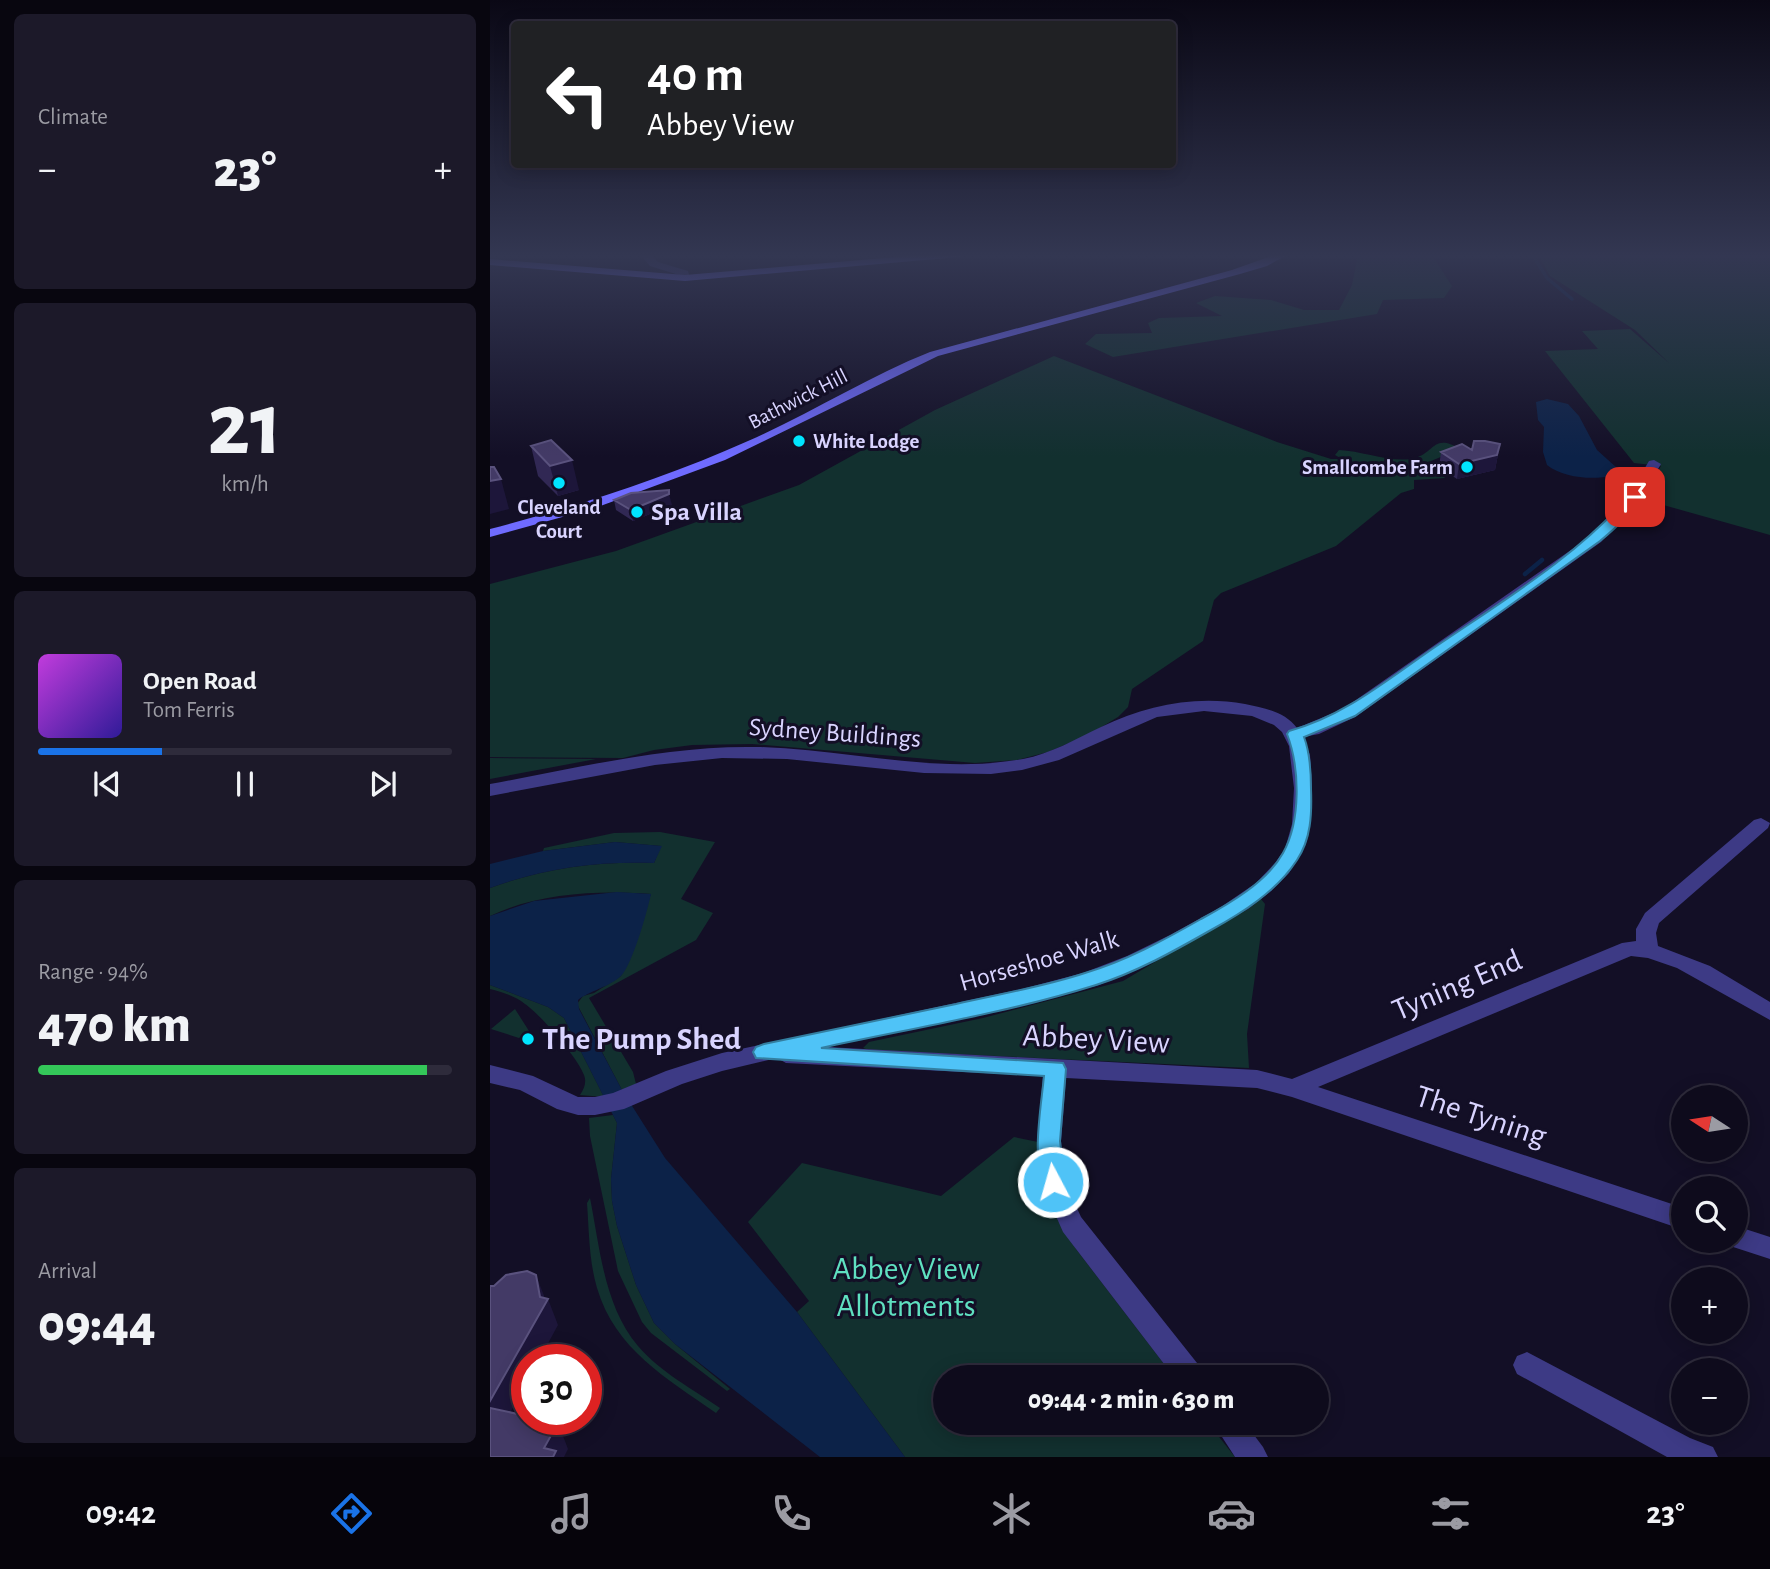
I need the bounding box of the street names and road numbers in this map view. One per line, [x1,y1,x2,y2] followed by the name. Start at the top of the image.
[745,365,851,433] street label: Bathwick Hill
[748,714,922,752] street label: Sydney Buildings
[957,926,1122,996] street label: Horseshoe Walk
[1388,943,1526,1027] street label: Tyning End
[1022,1019,1171,1059] street label: Abbey View
[1412,1080,1551,1152] street label: The Tyning

